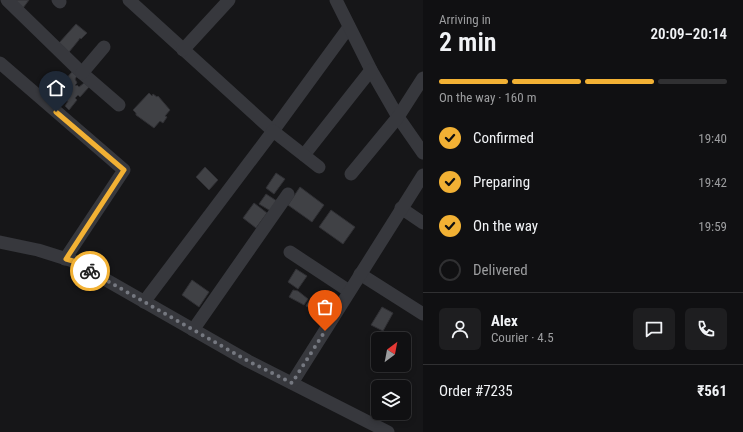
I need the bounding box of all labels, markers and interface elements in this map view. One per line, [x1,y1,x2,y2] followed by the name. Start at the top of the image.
[439,12,491,27] text: Arriving in
[650,25,727,43] text: 20:09–20:14
[439,27,497,57] text: 2 min
[39,71,73,112] pin
[45,77,67,99] icon: home
[439,90,536,105] text: On the way · 160 m
[439,127,461,149] icon: check
[473,129,534,147] text: Confirmed
[698,131,727,146] text: 19:40
[439,171,461,193] icon: check
[473,173,530,191] text: Preparing
[698,175,727,190] text: 19:42
[439,215,461,237] icon: check
[473,217,538,235] text: On the way
[698,219,727,234] text: 19:59
[70,251,110,291] courier
[79,260,101,282] icon: bike
[473,261,528,279] text: Delivered
[308,290,342,331] pin
[314,296,336,318] icon: bag
[439,308,481,350] button: person
[633,308,675,350] button: chat
[685,308,727,350] button: phone
[491,312,518,330] text: Alex
[491,330,554,345] text: Courier · 4.5
[371,332,411,372] north arrow
[371,332,411,420] map controls
[371,380,411,420] button: layers
[439,382,513,400] text: Order #7235
[697,382,727,400] text: ₹561

